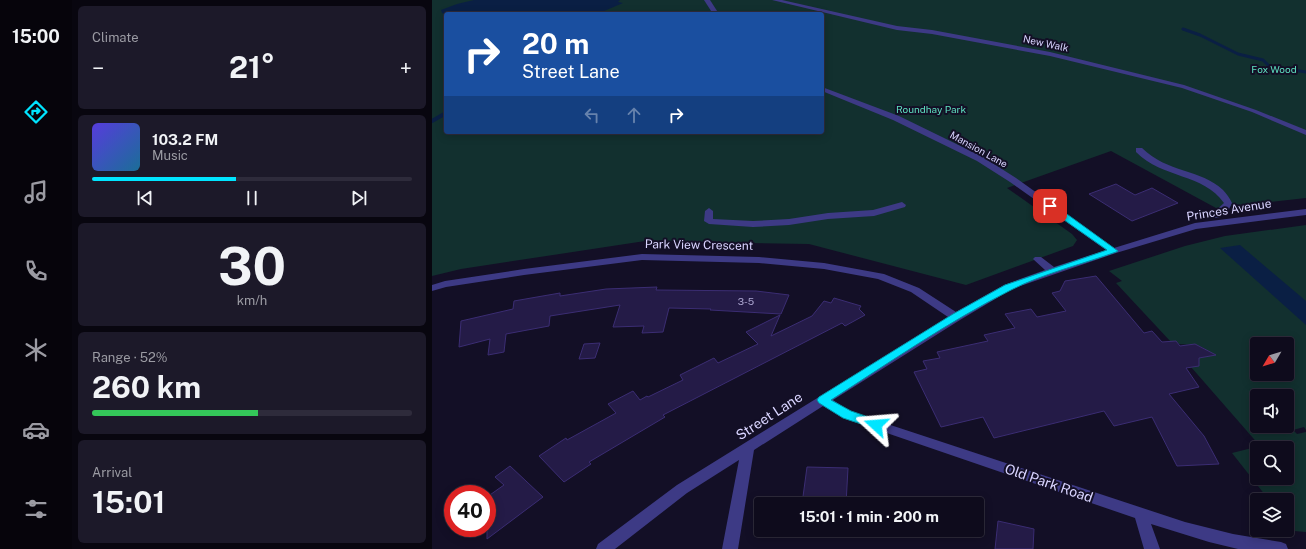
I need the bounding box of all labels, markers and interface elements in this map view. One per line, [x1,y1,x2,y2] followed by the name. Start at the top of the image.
[12,26,60,47] text: 15:00
[522,27,589,60] text: 20 m
[456,28,508,80] icon: right
[92,30,139,45] text: Climate
[1022,32,1070,54] street label: New Walk
[229,49,275,85] text: 21°
[92,55,104,81] text: −
[400,55,412,81] text: +
[522,61,620,82] text: Street Lane
[1251,63,1297,75] park label: Fox Wood
[22,98,50,126] icon: directions
[896,103,966,115] park label: Roundhay Park
[581,104,603,126] icon: left
[623,104,645,126] icon: ahead
[665,104,687,126] icon: right
[948,128,1010,170] street label: Mansion Lane
[152,131,218,148] text: 103.2 FM
[152,148,188,163] text: Music
[22,178,50,206] icon: music
[134,187,156,209] icon: previous
[241,187,263,209] icon: pause
[348,187,370,209] icon: next
[1033,189,1067,223] pin
[1039,195,1061,217] icon: arrive
[1186,196,1273,224] street label: Princes Avenue
[218,236,286,297] text: 30
[645,237,754,253] street label: Park View Crescent
[22,257,50,285] icon: phone
[237,293,267,308] text: km/h
[738,295,754,307] house number: 3-5
[22,336,50,364] icon: climate
[1250,337,1294,381] north arrow
[1250,337,1294,537] map controls
[92,350,168,365] text: Range · 52%
[92,369,201,405] text: 260 km
[733,389,805,443] street label: Street Lane
[1250,389,1294,433] button: sound
[855,404,897,446] position arrow
[22,416,50,444] icon: car
[1250,441,1294,485] button: search
[1003,460,1095,506] street label: Old Park Road
[92,465,132,480] text: Arrival
[92,484,165,520] text: 15:01
[444,485,496,537] speed limit sign: 40
[1250,493,1294,537] button: layers
[22,495,50,523] icon: filters
[799,508,939,525] text: 15:01 · 1 min · 200 m

